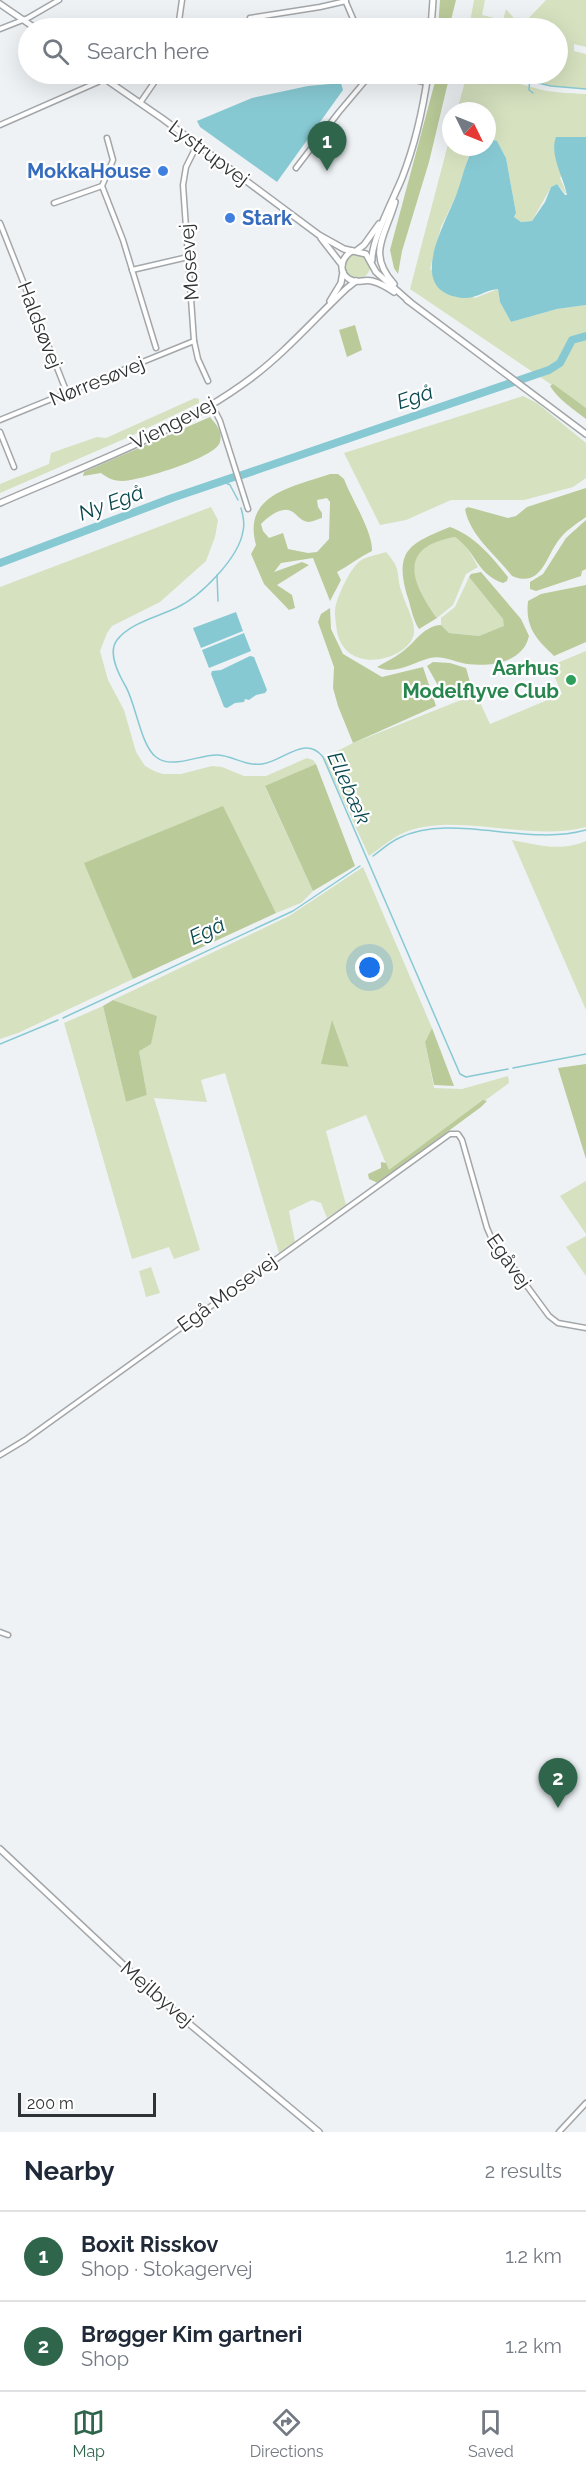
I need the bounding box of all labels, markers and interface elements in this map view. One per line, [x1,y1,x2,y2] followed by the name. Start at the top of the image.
[18,18,568,84] search box
[39,35,72,68] icon: search
[87,38,209,64] text: Search here
[442,102,496,156] north arrow
[164,115,254,191] street label: Lystrupvej
[308,122,346,171] pin: 1
[27,159,151,183] place label: MokkaHouse
[156,164,170,178] marker: MokkaHouse
[242,206,293,230] place label: Stark
[223,211,237,225] marker: Stark
[174,223,204,301] street label: Mosevej
[12,278,68,372] street label: Haldsøvej
[46,351,148,411] street label: Nørresøvej
[393,379,436,414] water label: Egå
[127,391,219,455] street label: Viengevej
[75,479,147,526] water label: Ny Egå
[402,656,559,703] place label: Aarhus Modelflyve Club
[564,673,578,687] marker: Aarhus Modelflyve Club
[322,748,376,828] water label: Ellebæk
[185,911,229,950] water label: Egå
[355,953,384,982] your location
[482,1229,536,1293] street label: Egåvej
[173,1249,281,1337] street label: Egå Mosevej
[538,1758,578,1808] pin: 2
[116,1956,198,2032] street label: Mejlbyvej
[18,2090,156,2118] scale bar
[27,2094,74,2113] text: 200 m
[24,2156,114,2186] text: Nearby
[485,2159,562,2183] text: 2 results
[81,2231,218,2257] text: Boxit Risskov
[39,2244,48,2268] text: 1
[505,2244,562,2268] text: 1.2 km
[81,2257,253,2281] text: Shop · Stokagervej
[81,2321,302,2347] text: Brøgger Kim gartneri
[38,2334,49,2358] text: 2
[505,2334,562,2358] text: 1.2 km
[81,2347,129,2371] text: Shop
[72,2406,105,2461] tab: Map
[250,2406,324,2461] tab: Directions
[468,2406,514,2461] tab: Saved

